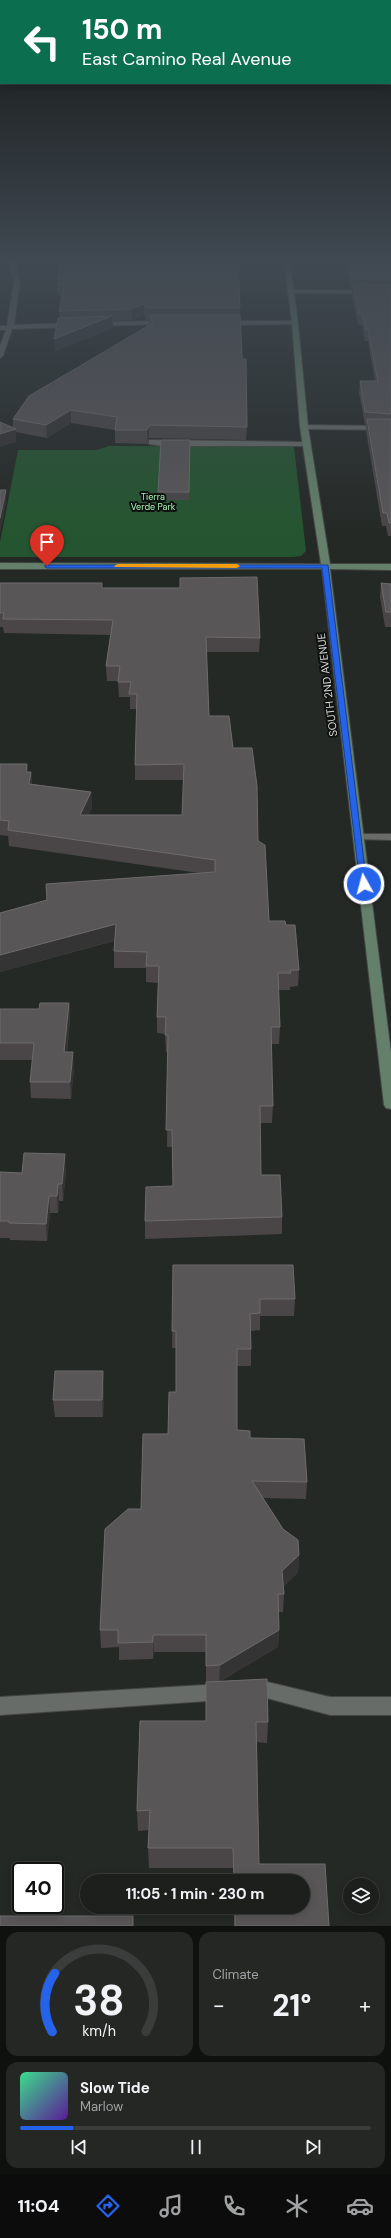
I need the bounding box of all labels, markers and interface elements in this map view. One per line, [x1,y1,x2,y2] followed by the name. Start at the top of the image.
[82,11,162,48] text: 150 m
[16,16,68,68] icon: left
[82,47,291,71] text: East Camino Real Avenue
[131,491,176,513] park label: Tierra Verde Park
[30,525,64,566] pin
[36,531,58,553] icon: arrive
[314,633,340,737] street label: SOUTH 2ND AVENUE
[343,863,385,905] position arrow
[12,1862,64,1914] speed limit sign: 40
[343,1878,379,1914] map controls
[343,1878,379,1914] button: layers
[126,1884,264,1904] text: 11:05 · 1 min · 230 m
[213,1966,259,1983] text: Climate
[74,1974,125,2028] text: 38
[272,1986,311,2025] text: 21°
[213,1991,225,2020] text: −
[359,1991,371,2020] text: +
[82,2022,116,2040] text: km/h
[80,2078,150,2098] text: Slow Tide
[80,2098,123,2115] text: Marlow
[68,2136,90,2158] icon: previous
[185,2136,207,2158] icon: pause
[302,2136,324,2158] icon: next
[94,2192,122,2220] icon: directions
[157,2192,185,2220] icon: music
[220,2192,248,2220] icon: phone
[283,2192,311,2220] icon: climate
[346,2192,374,2220] icon: car
[17,2194,59,2218] text: 11:04

